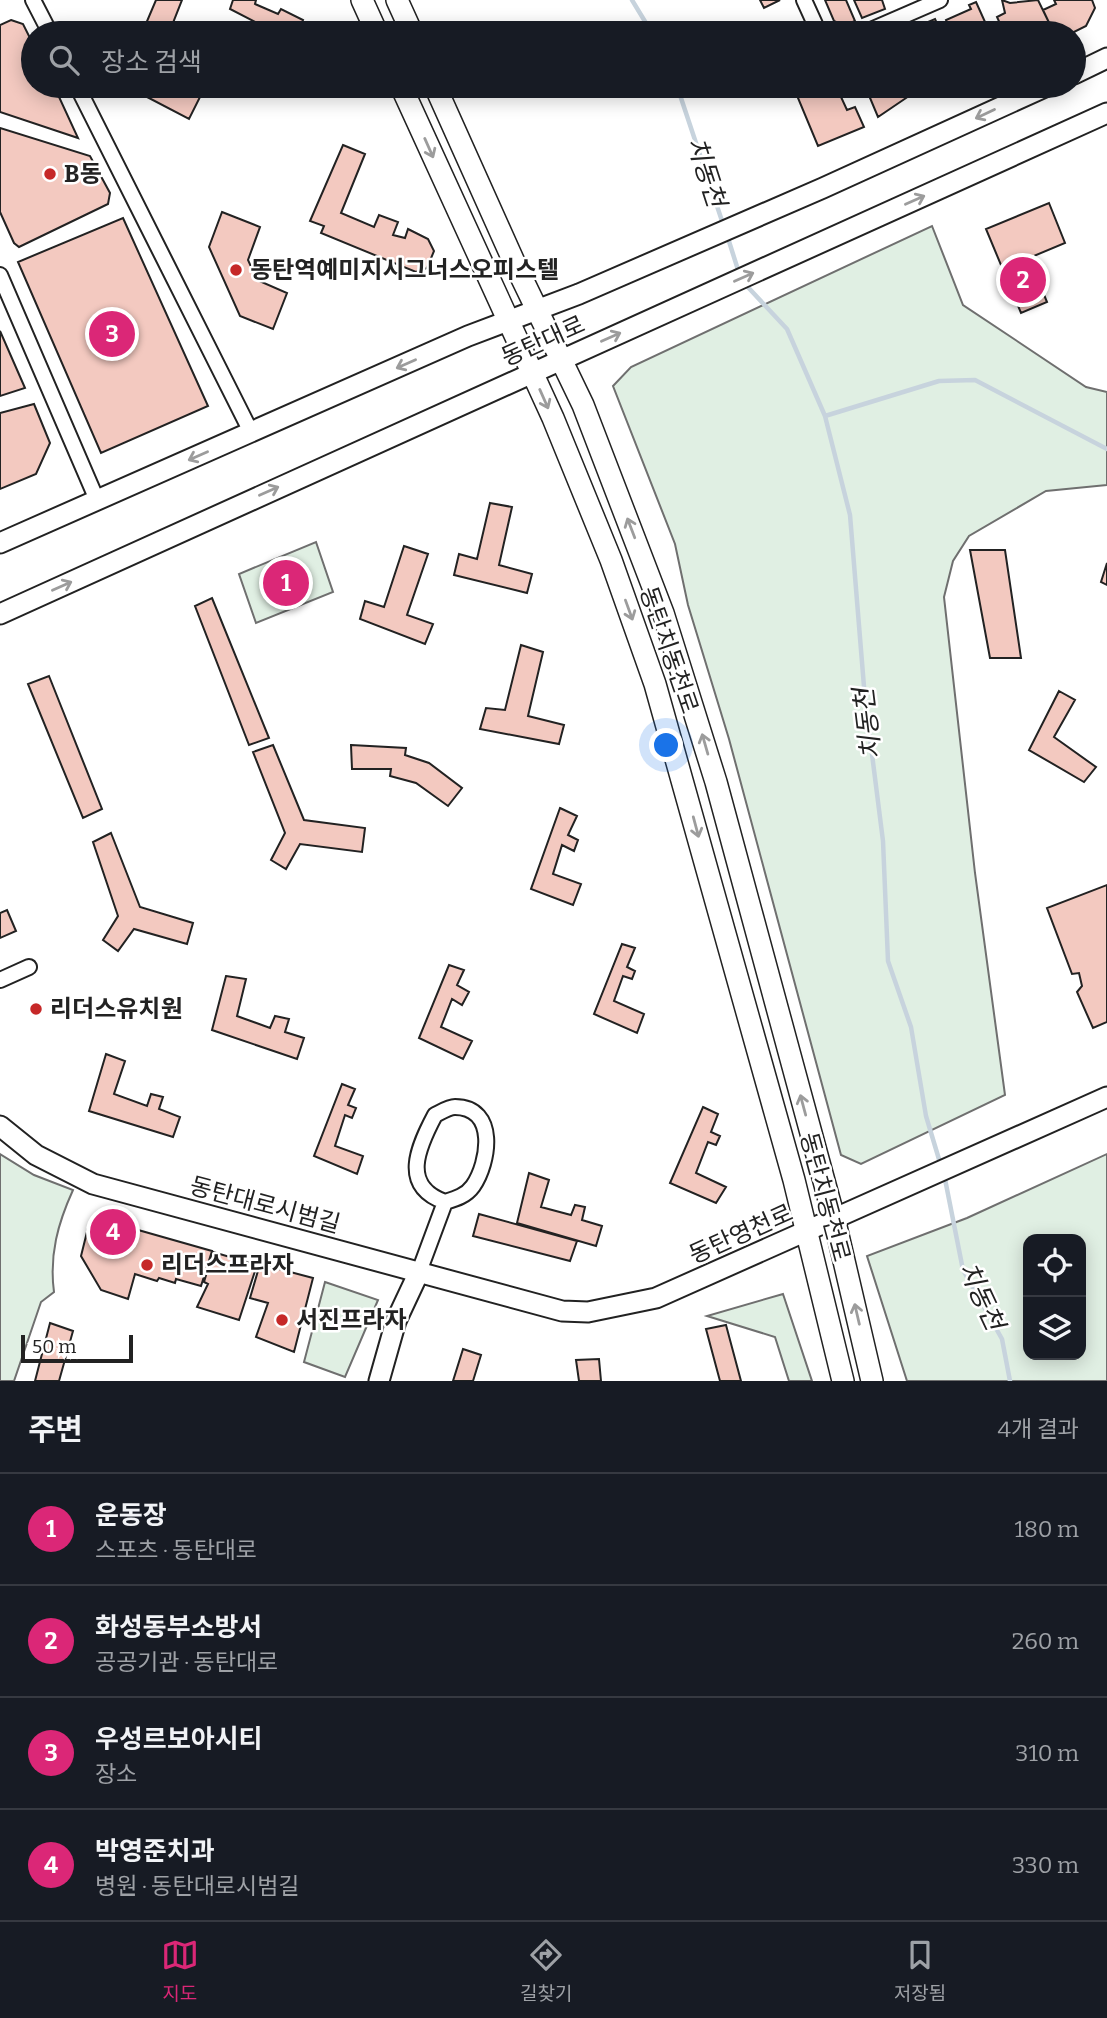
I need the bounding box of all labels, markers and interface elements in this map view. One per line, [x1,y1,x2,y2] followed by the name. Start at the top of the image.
[21,21,1086,98] search box
[45,41,83,79] icon: search
[101,47,202,78] text: 장소 검색
[975,108,996,121] one-way arrow
[680,133,733,214] water label: 치동천
[423,137,436,158] one-way arrow
[64,160,102,188] place label: B동
[42,166,58,182] marker: B동
[903,193,925,206] one-way arrow
[1000,254,1046,306] pin: 2
[250,256,559,284] place label: 동탄역예미지시그너스오피스텔
[228,262,244,278] marker: 동탄역예미지시그너스오피스텔
[733,270,755,283] one-way arrow
[89,308,135,360] pin: 3
[497,310,589,372] street label: 동탄대로
[599,330,621,343] one-way arrow
[396,358,417,371] one-way arrow
[538,388,551,409] one-way arrow
[188,450,209,463] one-way arrow
[258,484,279,497] one-way arrow
[624,518,637,540] one-way arrow
[263,557,309,609] pin: 1
[51,578,72,592] one-way arrow
[634,583,704,717] street label: 동탄치동천로
[623,599,636,621] one-way arrow
[848,683,888,762] water label: 치동천
[649,728,683,762] your location
[697,733,710,755] one-way arrow
[691,816,704,838] one-way arrow
[50,995,182,1023] place label: 리더스유치원
[28,1001,44,1017] marker: 리더스유치원
[796,1094,809,1117] one-way arrow
[794,1129,856,1265] street label: 동탄치동천로
[187,1171,343,1239] street label: 동탄대로시범길
[685,1199,797,1269] street label: 동탄영천로
[90,1206,136,1258] pin: 4
[1023,1234,1086,1360] map controls
[1023,1234,1086,1297] button: locate
[161,1251,293,1279] place label: 리더스프라자
[139,1257,155,1273] marker: 리더스프라자
[952,1257,1012,1338] water label: 치동천
[1023,1297,1086,1360] button: layers
[849,1304,862,1326] one-way arrow
[296,1306,406,1334] place label: 서진프라자
[274,1312,290,1328] marker: 서진프라자
[21,1332,133,1364] scale bar
[32,1335,76,1358] text: 50 m
[28,1412,83,1448] text: 주변
[997,1415,1079,1443] text: 4개 결과
[95,1500,167,1531] text: 운동장
[46,1515,56,1543] text: 1
[1015,1515,1079,1543] text: 180 m
[95,1536,257,1564] text: 스포츠 · 동탄대로
[95,1612,262,1643] text: 화성동부소방서
[45,1627,57,1655] text: 2
[1012,1627,1079,1655] text: 260 m
[95,1648,278,1676] text: 공공기관 · 동탄대로
[95,1724,262,1755] text: 우성르보아시티
[44,1739,58,1767] text: 3
[1015,1739,1079,1767] text: 310 m
[95,1760,137,1788] text: 장소
[95,1836,215,1867] text: 박영준치과
[44,1851,58,1879] text: 4
[1012,1851,1079,1879] text: 330 m
[95,1872,300,1900] text: 병원 · 동탄대로시범길
[161,1936,199,2005] tab: 지도
[520,1936,572,2005] tab: 길찾기
[894,1936,946,2005] tab: 저장됨

